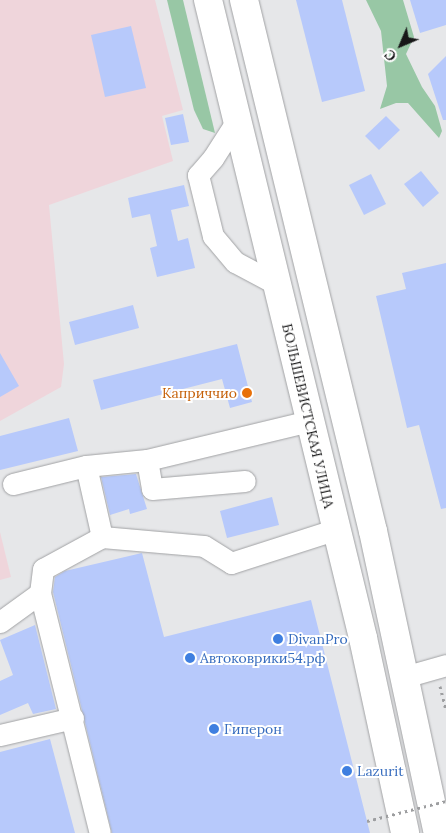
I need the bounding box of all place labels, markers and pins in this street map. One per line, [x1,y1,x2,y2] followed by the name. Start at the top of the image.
[162,385,237,401] place label: Каприччио
[241,387,253,399] marker: Каприччио
[288,631,348,647] place label: DivanPro
[272,633,284,645] marker: DivanPro
[200,650,325,666] place label: Автоковрики54.рф
[184,652,196,664] marker: Автоковрики54.рф
[224,721,282,737] place label: Гиперон
[208,723,220,735] marker: Гиперон
[357,763,404,779] place label: Lazurit
[341,765,353,777] marker: Lazurit

